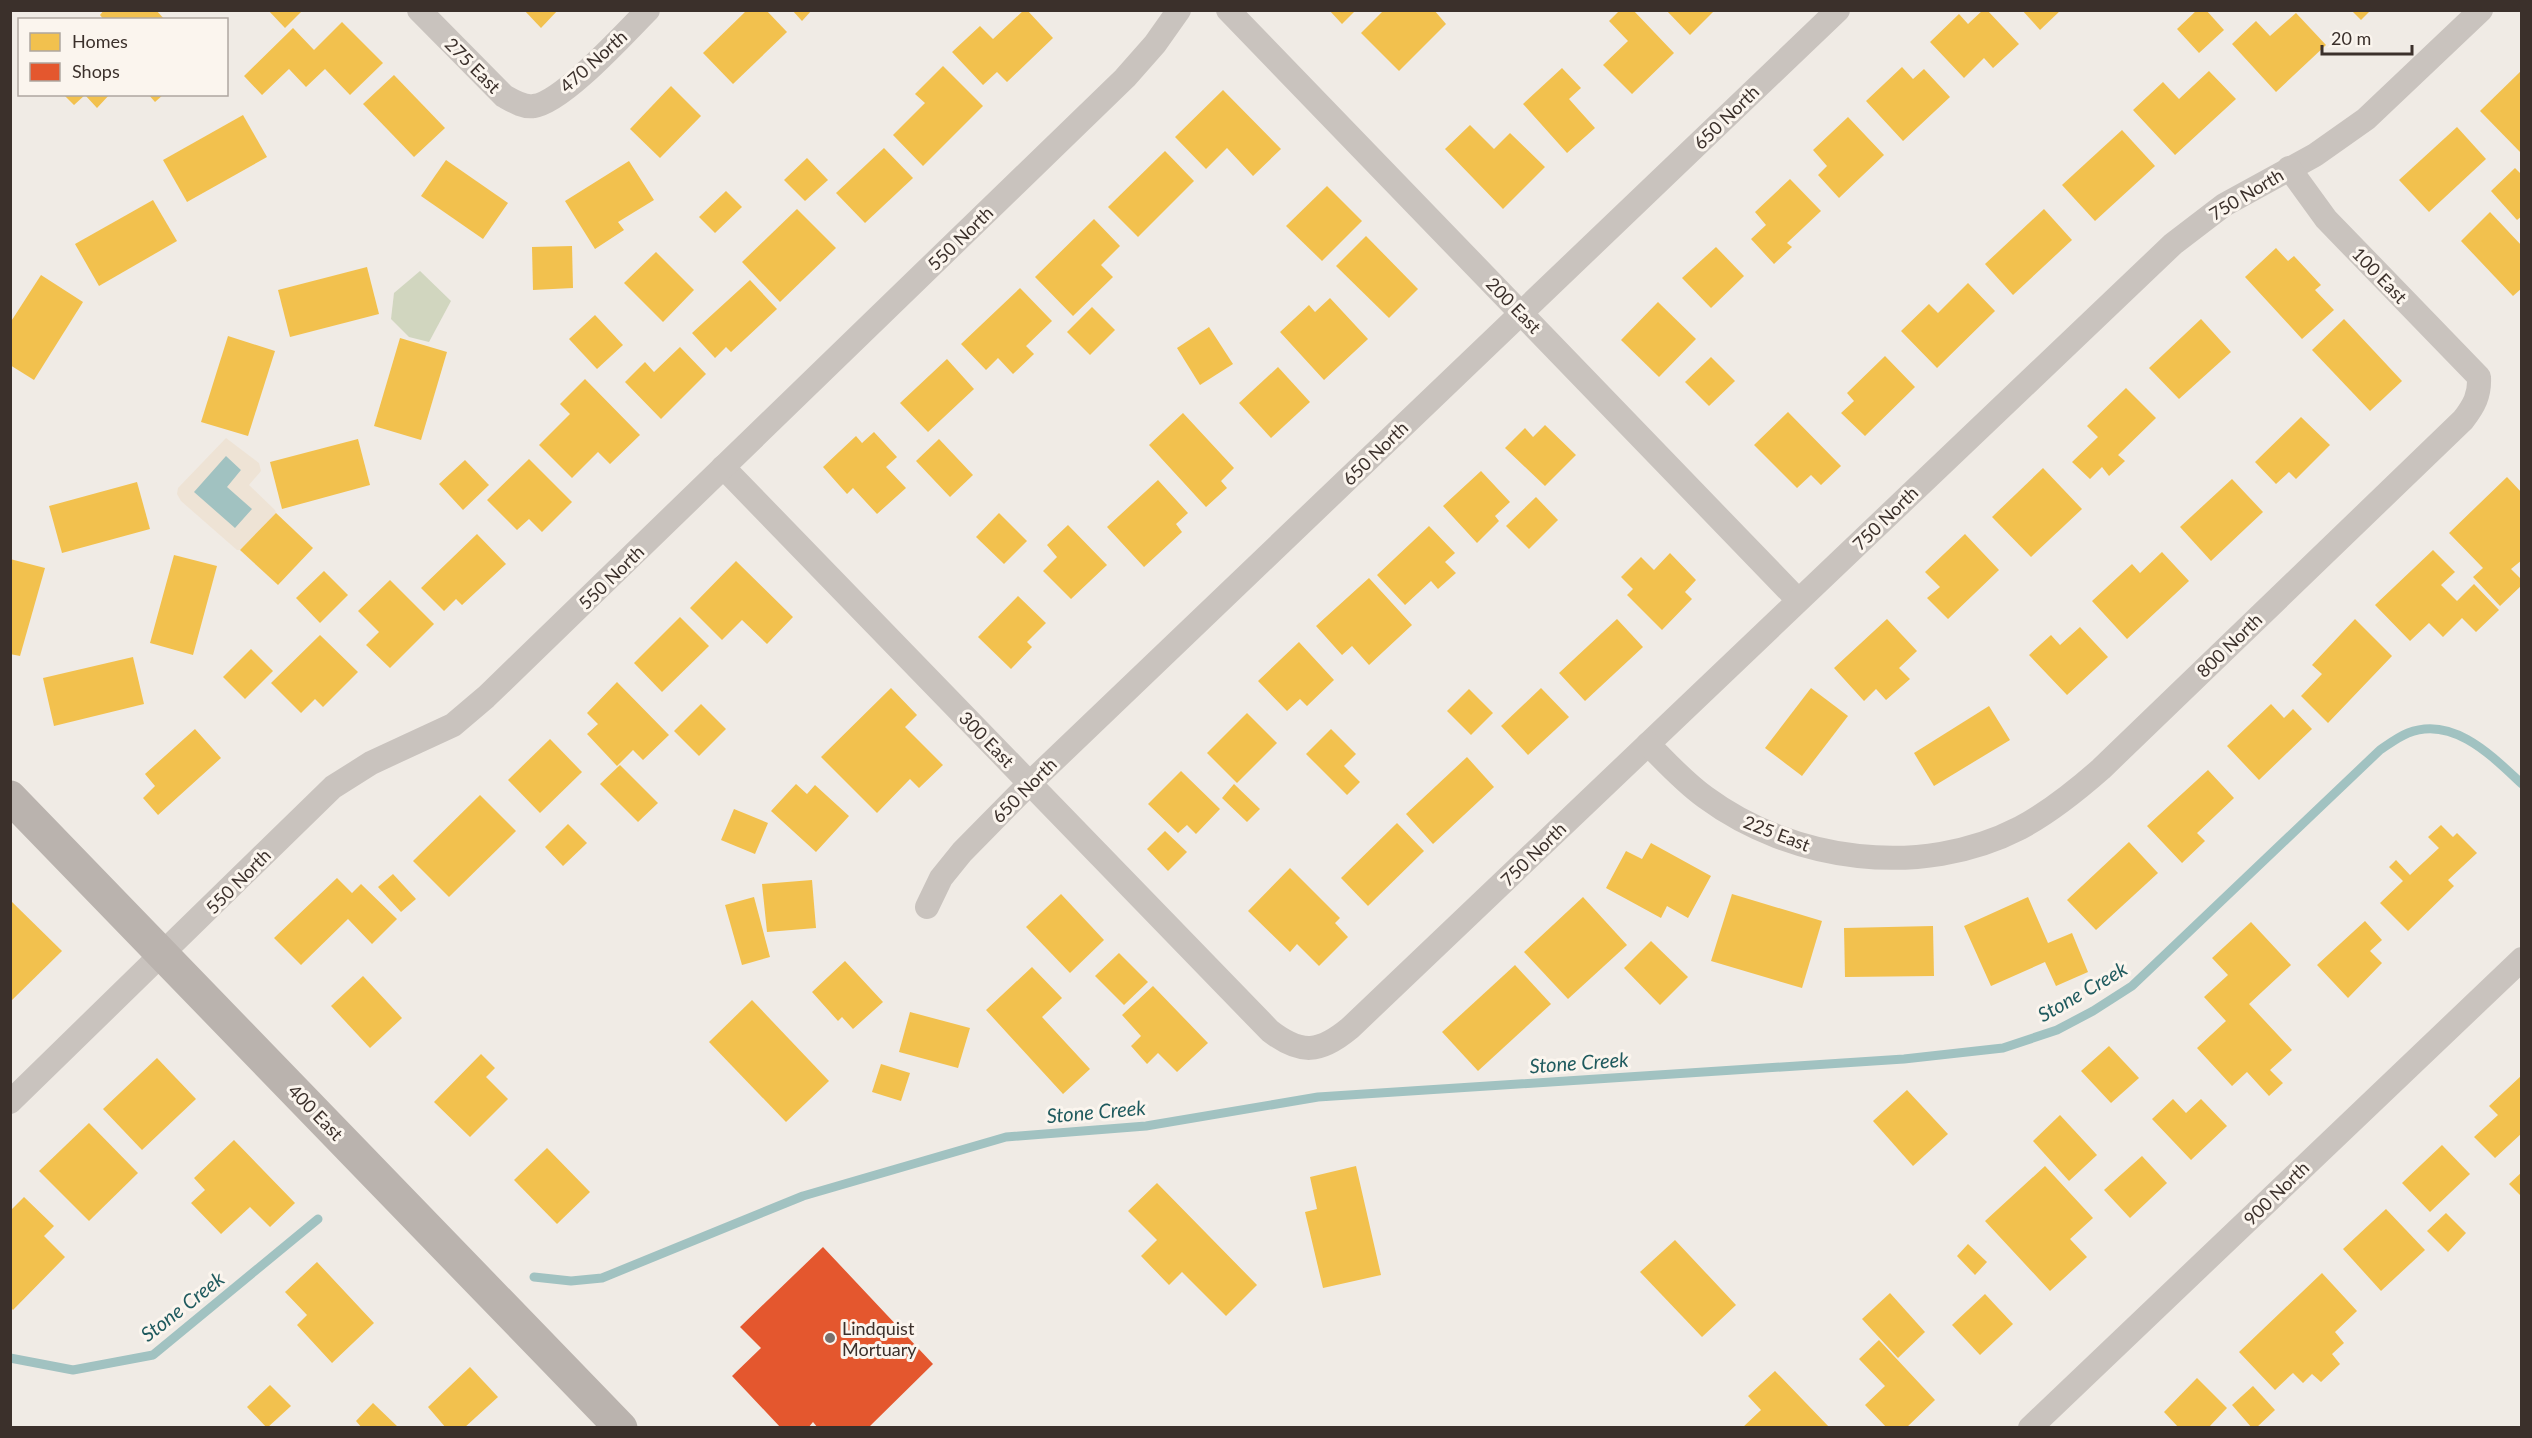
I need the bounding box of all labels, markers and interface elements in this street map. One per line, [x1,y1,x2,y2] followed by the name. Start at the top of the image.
[18,18,228,96] legend
[2322,18,2412,56] scale bar
[555,25,631,97] street label: 470 North
[2331,27,2371,49] text: 20 m
[72,30,128,52] text: Homes
[441,33,506,98] street label: 275 East
[72,60,120,82] text: Shops
[1689,80,1763,154] street label: 650 North
[2205,163,2287,225] street label: 750 North
[923,201,997,275] street label: 550 North
[2348,242,2412,308] street label: 100 East
[1482,272,1546,338] street label: 200 East
[1338,416,1412,490] street label: 650 North
[1848,481,1922,555] street label: 750 North
[574,540,648,614] street label: 550 North
[2192,608,2266,682] street label: 800 North
[955,706,1019,772] street label: 300 East
[987,753,1061,827] street label: 650 North
[1741,810,1814,856] street label: 225 East
[1496,817,1570,891] street label: 750 North
[201,844,275,918] street label: 550 North
[2033,956,2131,1026] water label: Stone Creek
[1529,1047,1630,1077] water label: Stone Creek
[284,1079,348,1145] street label: 400 East
[1046,1095,1147,1127] water label: Stone Creek
[2239,1156,2313,1230] street label: 900 North
[135,1266,229,1346] water label: Stone Creek
[842,1317,917,1360] place label: Lindquist Mortuary
[823,1331,837,1345] marker: Lindquist Mortuary

